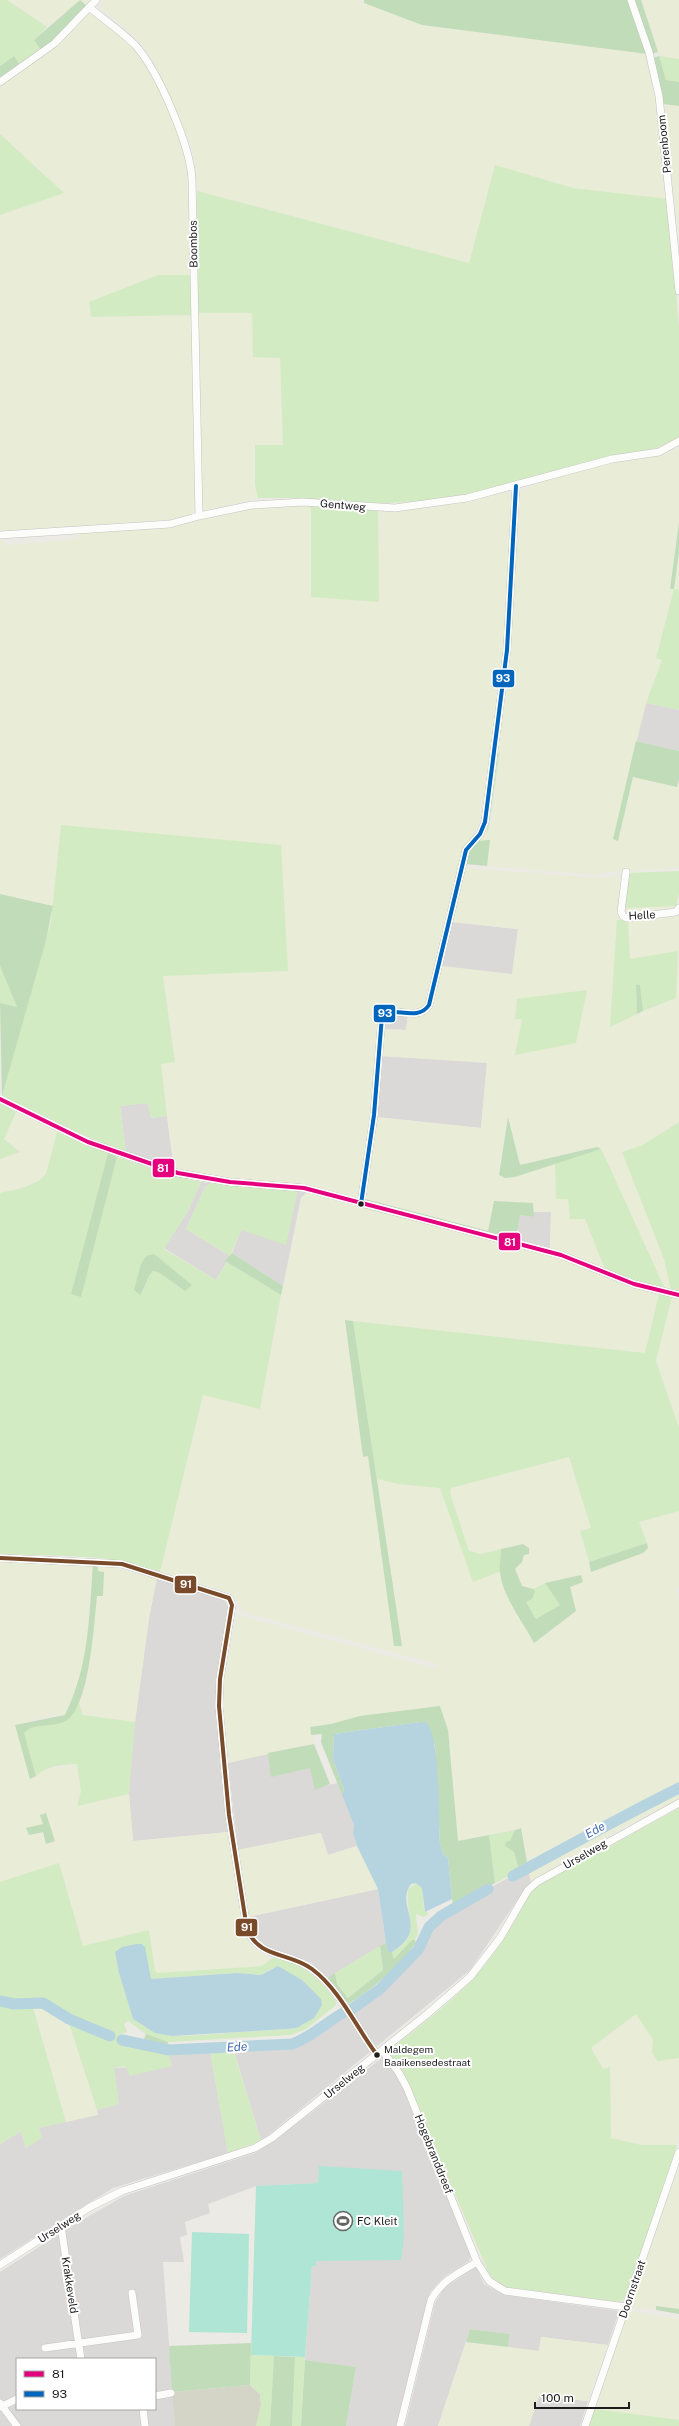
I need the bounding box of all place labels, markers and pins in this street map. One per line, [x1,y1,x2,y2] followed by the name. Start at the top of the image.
[356,1199,366,1209] unlabelled marker
[384,2043,471,2068] place label: Maldegem Baaikensedestraat
[372,2050,382,2060] marker: Maldegem Baaikensedestraat
[332,2210,354,2232] sports icon: FC Kleit
[357,2215,398,2227] place label: FC Kleit

